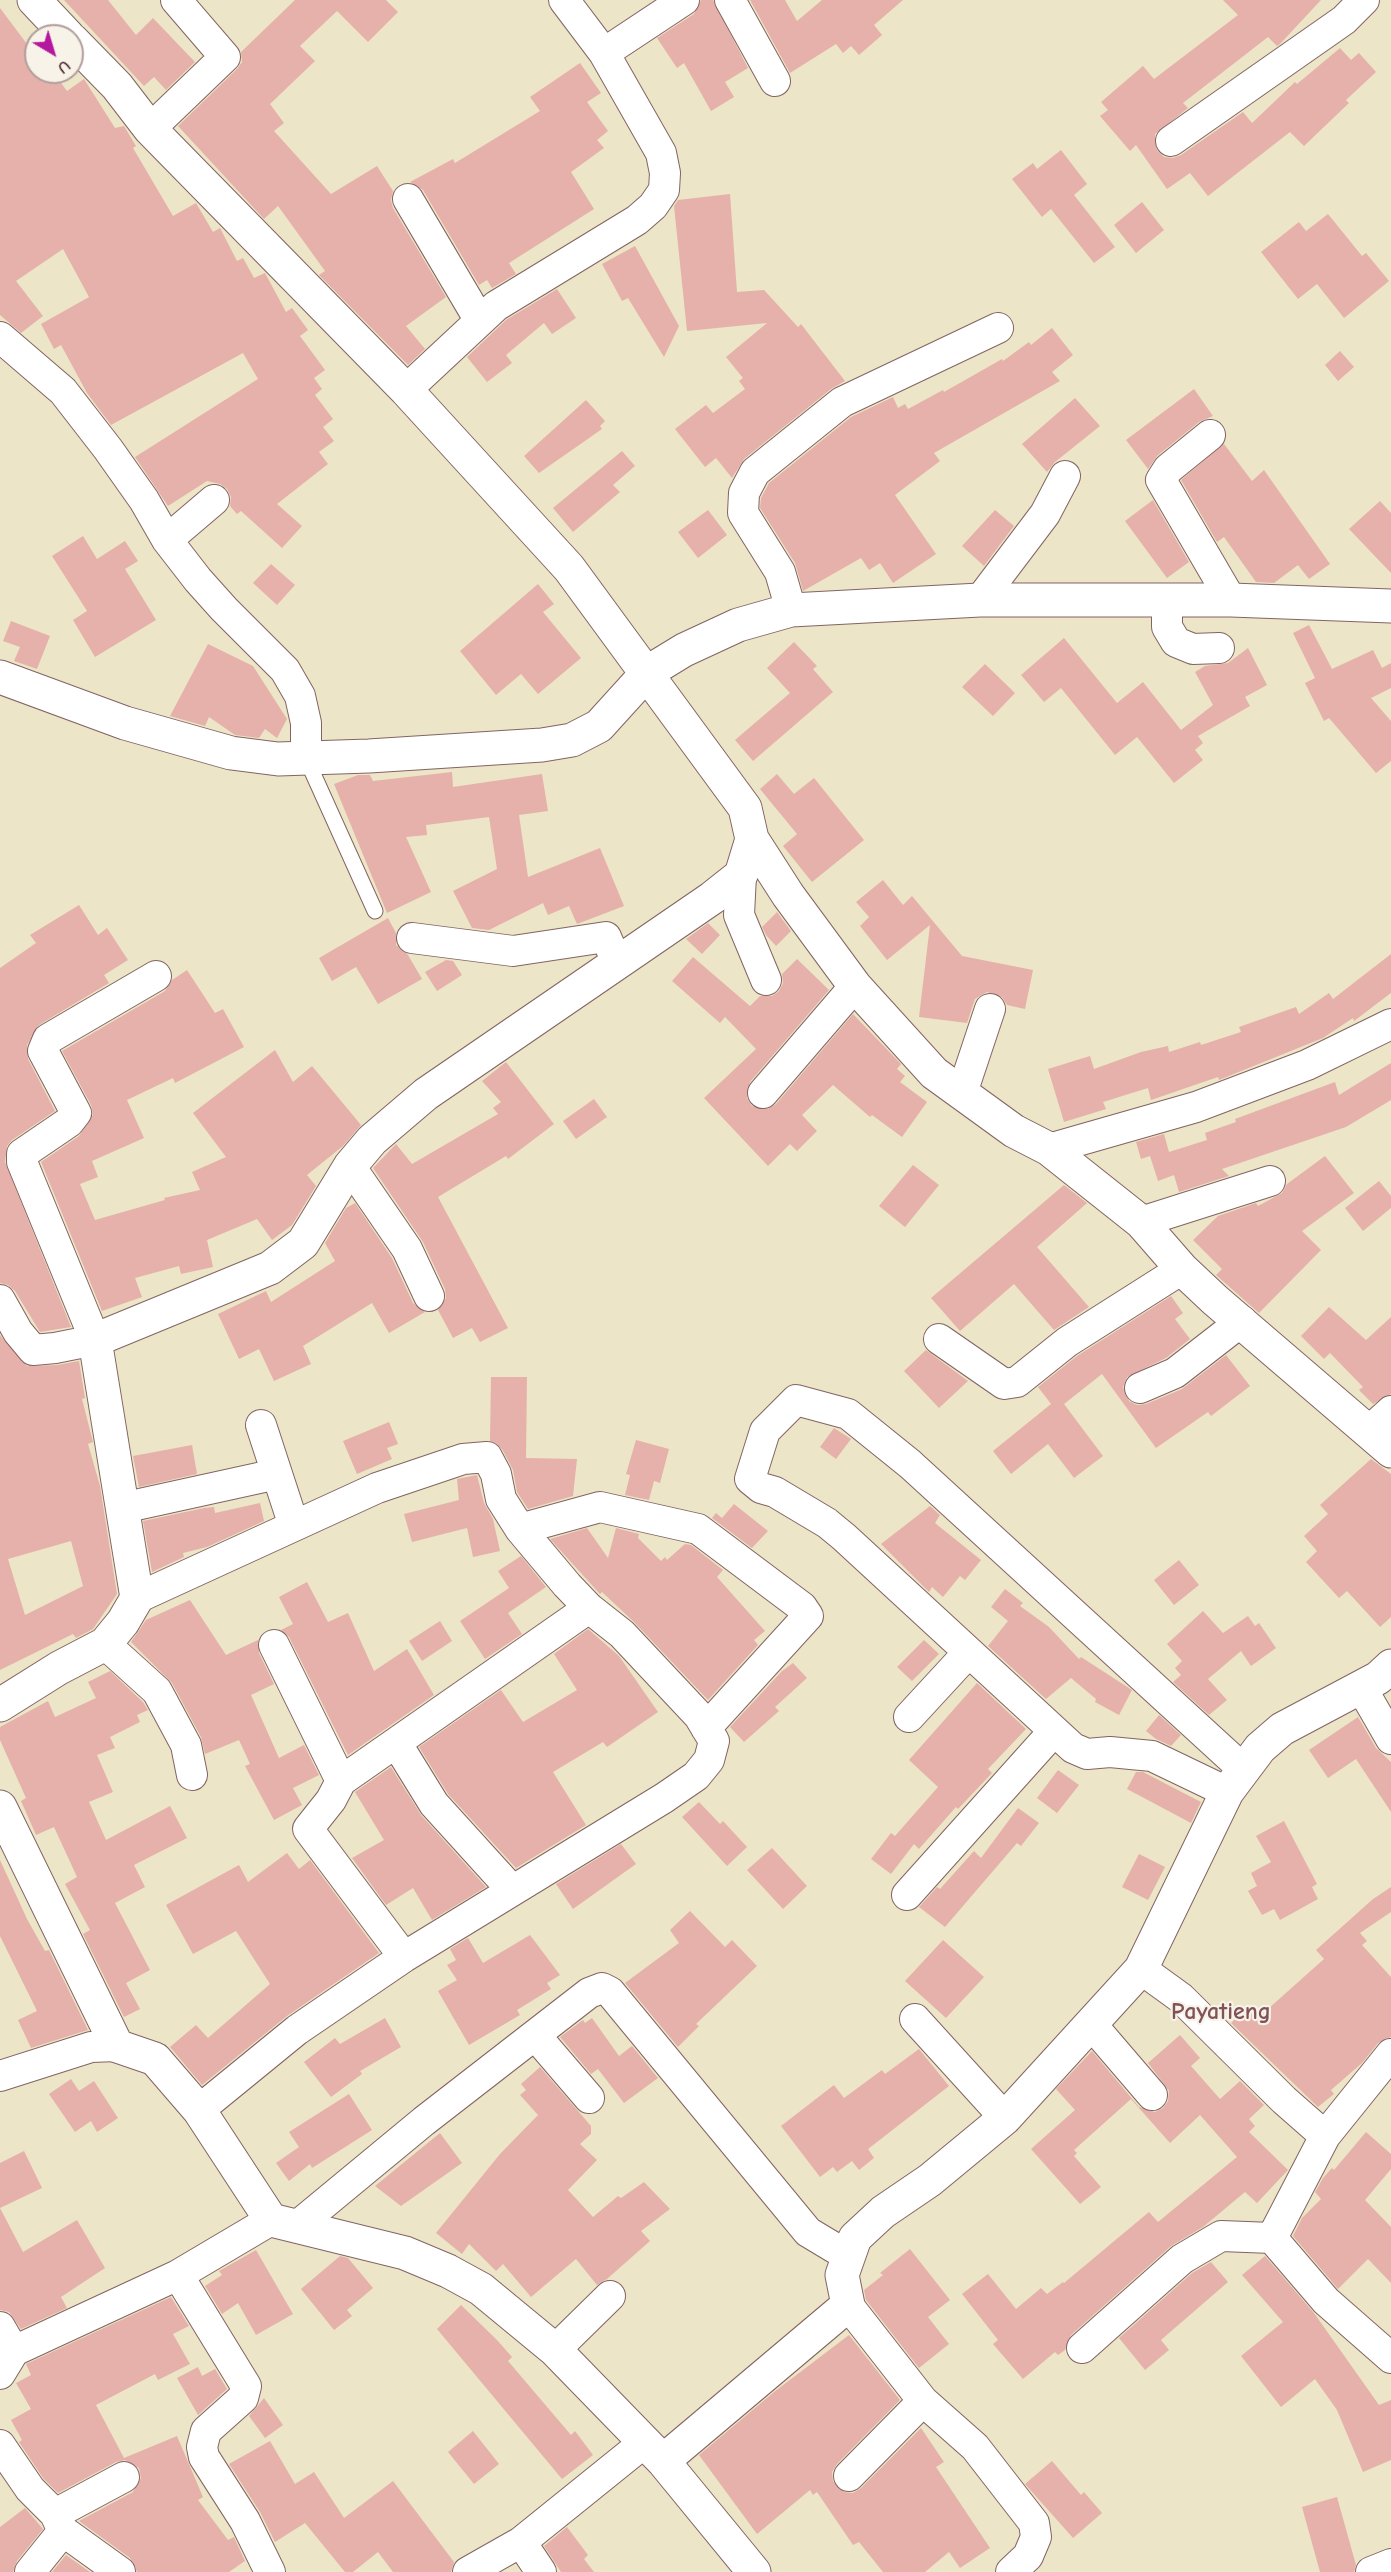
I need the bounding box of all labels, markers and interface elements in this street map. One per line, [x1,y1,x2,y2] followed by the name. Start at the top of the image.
[24,24,84,84] north arrow
[54,56,74,77] text: U
[1171,1998,1271,2026] district label: Payatieng

